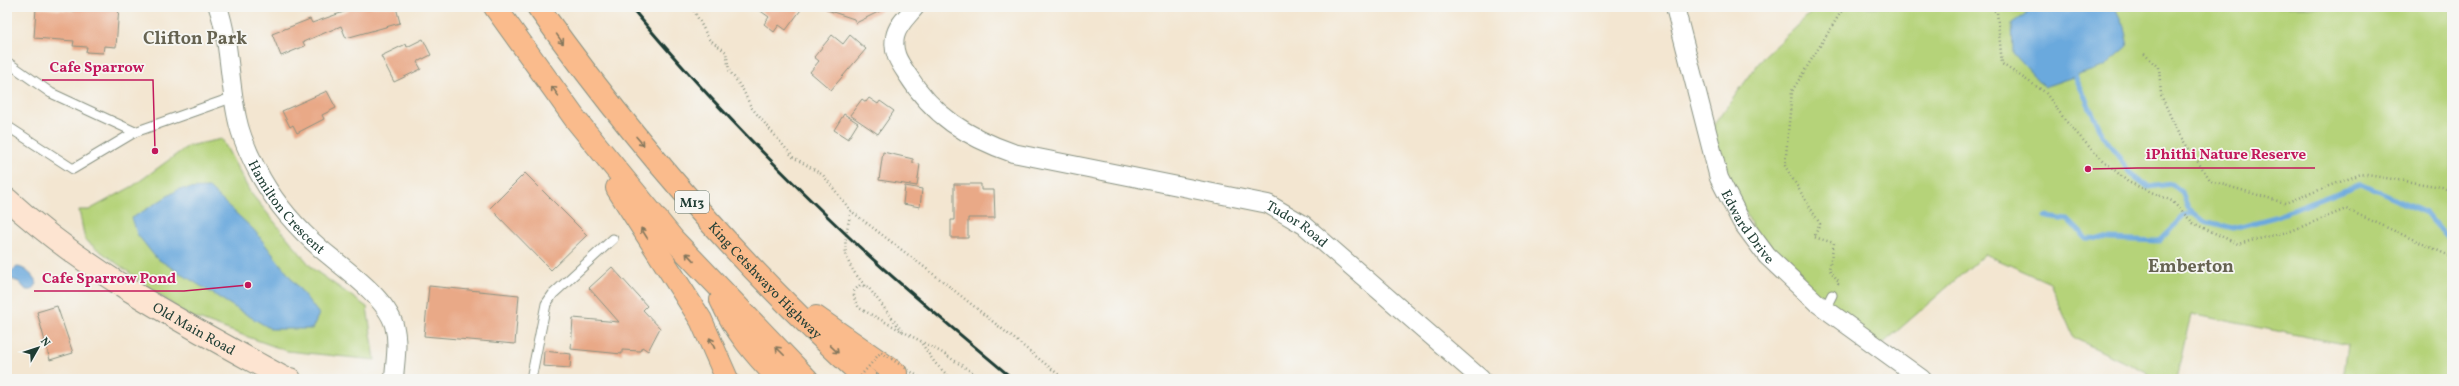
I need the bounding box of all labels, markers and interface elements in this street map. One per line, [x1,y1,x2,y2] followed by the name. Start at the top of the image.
[143,27,247,52] district label: Clifton Park
[556,33,564,44] one-way arrow
[42,53,153,80] callout: Cafe Sparrow
[50,58,145,79] text: Cafe Sparrow
[551,86,559,97] one-way arrow
[635,136,644,147] one-way arrow
[2138,141,2315,168] callout: iPhithi Nature Reserve
[2146,145,2307,166] text: iPhithi Nature Reserve
[243,157,328,259] street label: Hamilton Crescent
[1716,187,1778,269] street label: Edward Drive
[675,191,709,213] road number: M13
[1262,197,1331,252] street label: Tudor Road
[703,219,826,344] street label: King Cetshwayo Highway
[640,228,648,239] one-way arrow
[685,252,695,262] one-way arrow
[2148,255,2234,280] district label: Emberton
[34,264,184,291] callout: Cafe Sparrow Pond
[42,269,176,290] text: Cafe Sparrow Pond
[149,299,238,361] street label: Old Main Road
[18,328,58,368] north arrow
[36,335,53,350] text: N
[708,338,715,350] one-way arrow
[829,344,839,354] one-way arrow
[775,346,785,356] one-way arrow

